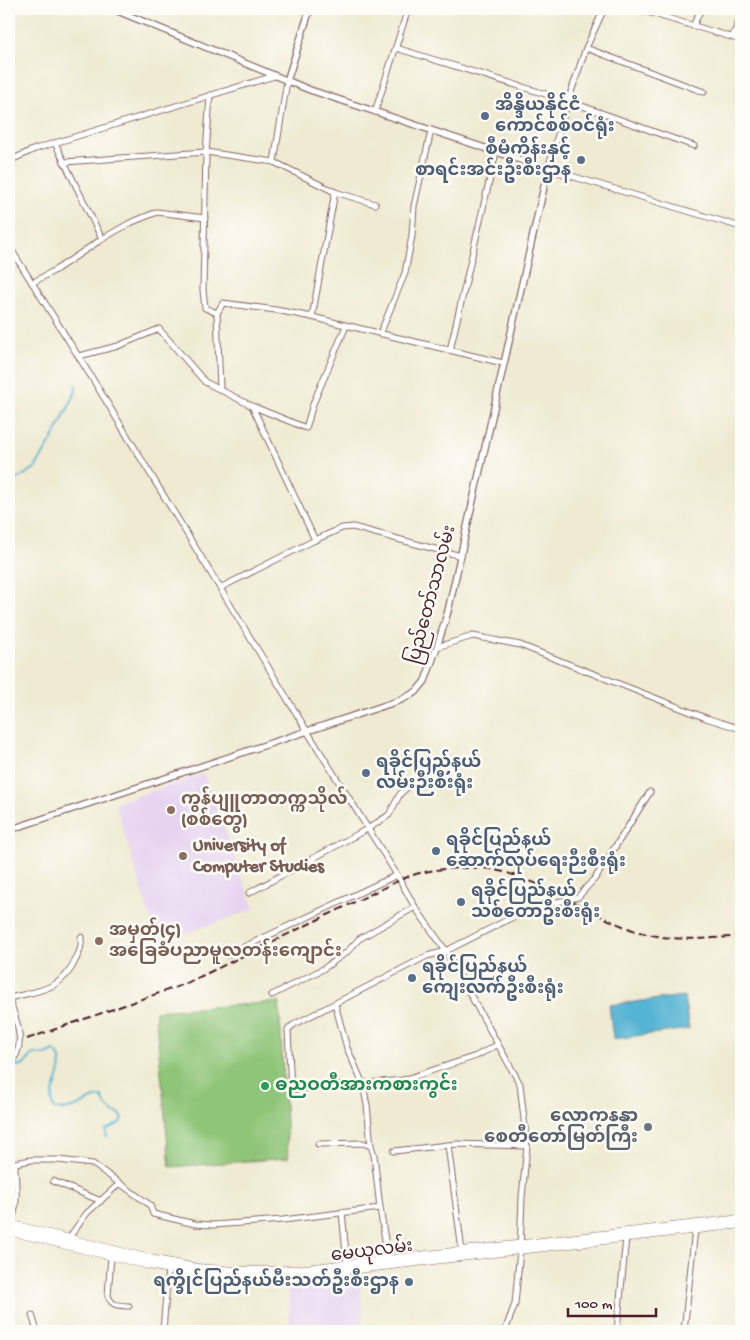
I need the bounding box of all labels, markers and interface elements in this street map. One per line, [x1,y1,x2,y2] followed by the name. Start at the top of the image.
[495,92,615,139] place label: အိန္ဒိယနိုင်ငံ ကောင်စစ်ဝင်ရုံး
[479,110,491,122] marker: အိန္ဒိယနိုင်ငံ ကောင်စစ်ဝင်ရုံး
[415,136,571,183] place label: စီမံကိန်းနှင့် စာရင်းအင်းဦးစီးဌာန
[575,154,587,166] marker: စီမံကိန်းနှင့် စာရင်းအင်းဦးစီးဌာန
[400,522,464,667] street label: ပြည်တော်သာလမ်း
[376,749,481,796] place label: ရခိုင်ပြည်နယ် လမ်းဉီးစီးရုံး
[360,767,372,779] marker: ရခိုင်ပြည်နယ် လမ်းဉီးစီးရုံး
[181,786,348,833] place label: ကွန်ပျူတာတက္ကသိုလ် (စစ်တွေ)
[165,804,177,816] marker: ကွန်ပျူတာတက္ကသိုလ် (စစ်တွေ)
[446,827,626,874] place label: ရခိုင်ပြည်နယ် ဆောက်လုပ်ရေးဉီးစီးရုံး
[192,836,325,878] place label: University of Computer Studies
[430,845,442,857] marker: ရခိုင်ပြည်နယ် ဆောက်လုပ်ရေးဉီးစီးရုံး
[177,850,189,862] marker: University of Computer Studies
[471,878,600,925] place label: ရခိုင်ပြည်နယ် သစ်တောဦးစီးရုံး
[455,896,467,908] marker: ရခိုင်ပြည်နယ် သစ်တောဦးစီးရုံး
[109,917,342,965] place label: အမှတ်(၄) အခြေခံပညာမူလတန်းကျောင်း
[93,935,105,947] marker: အမှတ်(၄) အခြေခံပညာမူလတန်းကျောင်း
[422,954,564,1002] place label: ရခိုင်ပြည်နယ် ကျေးလက်ဦးစီးရုံး
[406,972,418,984] marker: ရခိုင်ပြည်နယ် ကျေးလက်ဦးစီးရုံး
[275,1072,458,1098] place label: ဓညဝတီအားကစားကွင်း
[259,1080,271,1092] marker: ဓညဝတီအားကစားကွင်း
[484,1107,638,1150] place label: လောကနန္ဒာ စေတီတော်မြတ်ကြီး
[642,1121,654,1133] marker: လောကနန္ဒာ စေတီတော်မြတ်ကြီး
[329,1232,414,1269] street label: မေယုလမ်း
[153,1268,399,1294] place label: ရက္ခိုင်ပြည်နယ်မီးသတ်ဦးစီးဌာန
[403,1276,415,1288] marker: ရက္ခိုင်ပြည်နယ်မီးသတ်ဦးစီးဌာန
[568,1285,655,1317] scale bar
[574,1296,613,1314] text: 100 m

